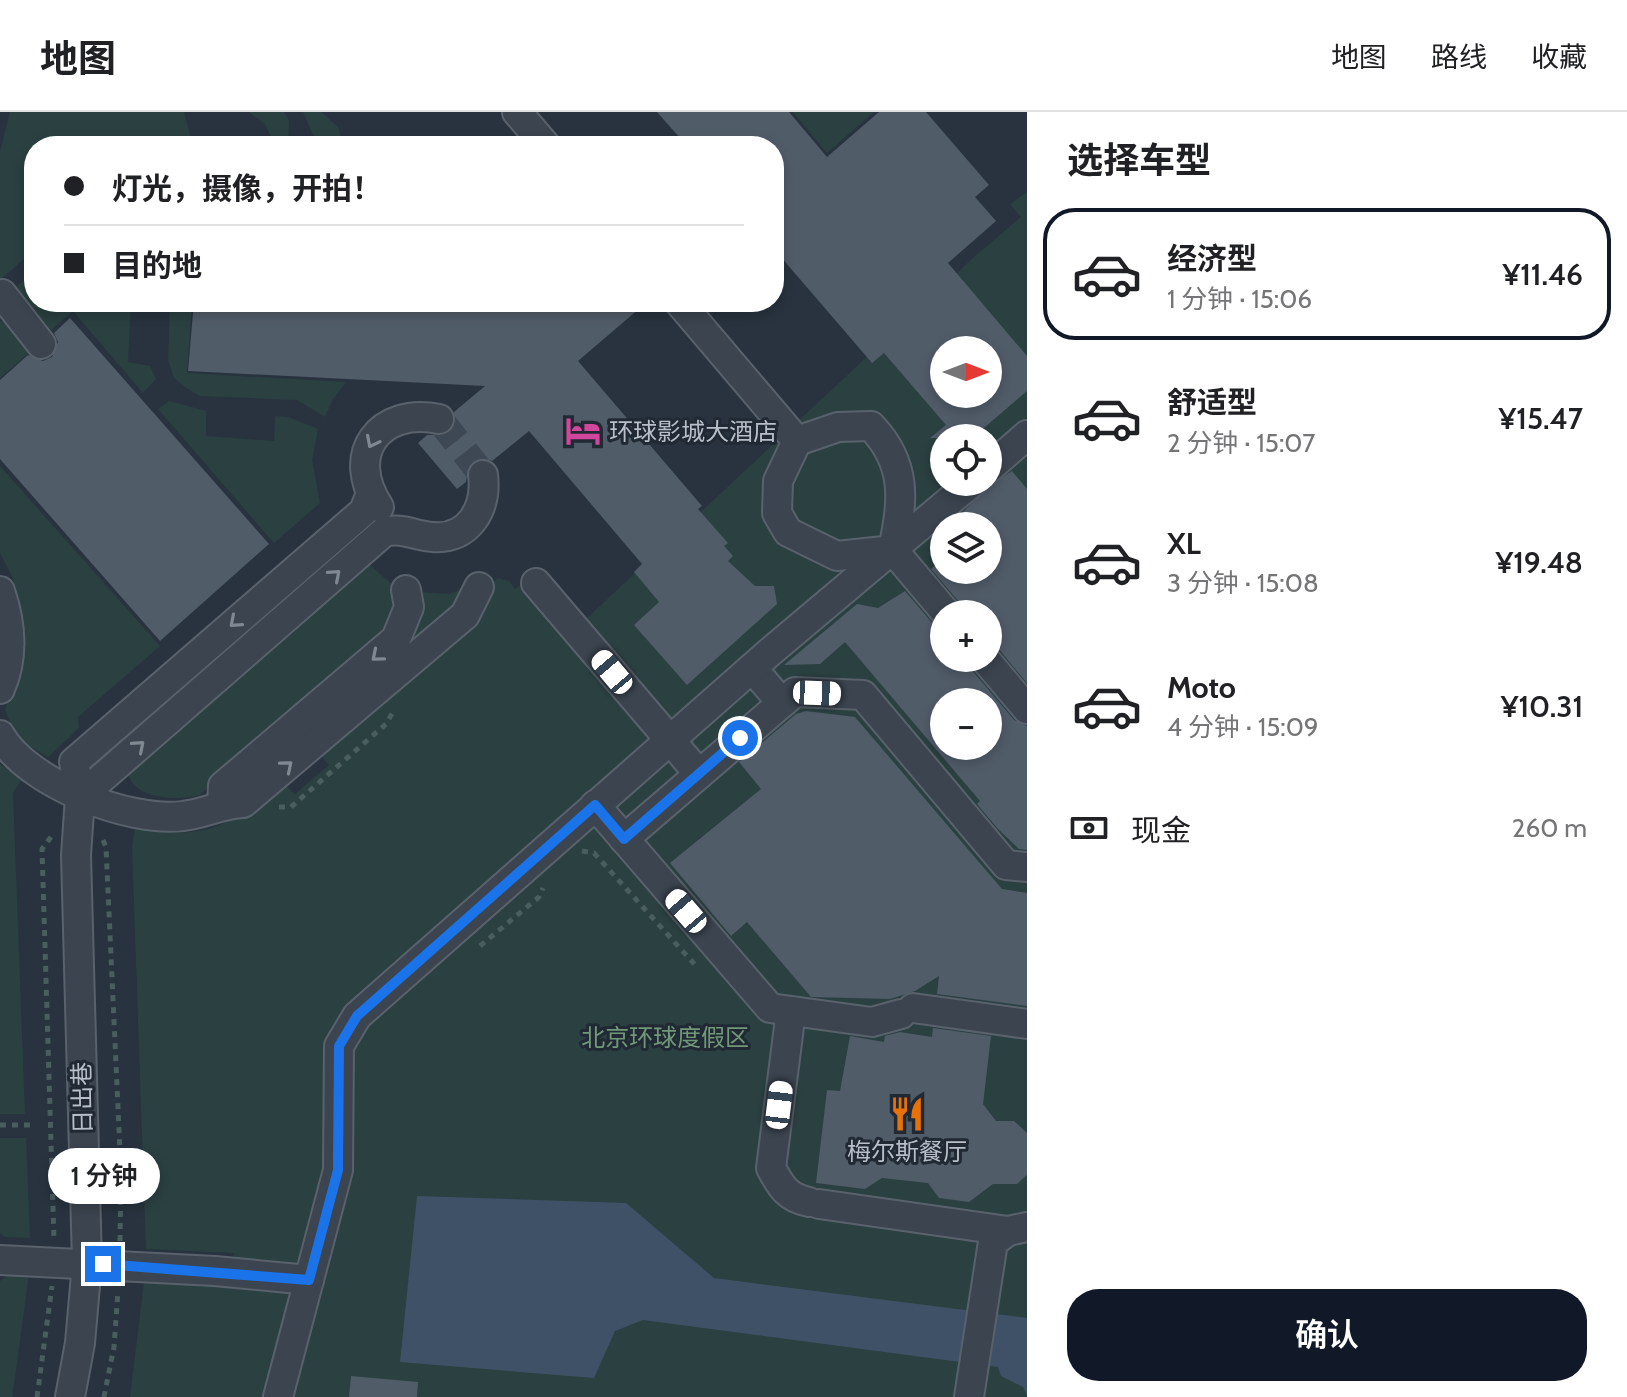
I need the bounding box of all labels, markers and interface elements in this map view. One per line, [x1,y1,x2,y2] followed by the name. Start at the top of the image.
[40,35,116,82] text: 地图
[1331,40,1387,74] text: 地图
[1431,40,1487,74] text: 路线
[1531,40,1587,74] text: 收藏
[1067,138,1211,182] text: 选择车型
[112,170,382,207] text: 灯光，摄像，开拍！
[1071,238,1143,310] icon: car
[1167,240,1257,277] text: 经济型
[112,247,202,284] text: 目的地
[1502,256,1583,293] text: ¥11.46
[1167,283,1312,315] text: 1 分钟 · 15:06
[930,336,1002,408] north arrow
[930,336,1002,760] map controls
[1071,382,1143,454] icon: car
[1167,384,1257,421] text: 舒适型
[1499,400,1583,437] text: ¥15.47
[564,412,602,450] hotel icon: 环球影城大酒店
[609,417,777,446] place label: 环球影城大酒店
[930,424,1002,496] button: locate
[1167,427,1315,459] text: 2 分钟 · 15:07
[367,434,382,449] one-way arrow
[930,512,1002,584] button: layers
[1167,525,1201,562] text: XL
[1071,526,1143,598] icon: car
[1496,544,1583,581] text: ¥19.48
[1167,567,1319,599] text: 3 分钟 · 15:08
[325,570,340,585] one-way arrow
[930,600,1002,672] button: +
[230,612,244,627] one-way arrow
[371,646,386,661] one-way arrow
[587,646,637,698] car
[1167,669,1236,706] text: Moto
[1071,670,1143,742] icon: car
[793,680,841,706] car
[930,688,1002,760] button: −
[1501,688,1583,725] text: ¥10.31
[1167,711,1319,743] text: 4 分钟 · 15:09
[722,720,758,756] route start
[129,741,144,756] one-way arrow
[277,761,292,776] one-way arrow
[1067,806,1111,850] icon: cash
[1131,812,1191,849] text: 现金
[1512,812,1587,844] text: 260 m
[661,885,711,937] car
[581,1023,749,1052] park label: 北京环球度假区
[67,1062,97,1134] street label: 日出巷
[764,1080,794,1130] car
[888,1095,926,1133] restaurant icon: 梅尔斯餐厅
[847,1137,967,1166] place label: 梅尔斯餐厅
[47,1148,159,1204] callout: 1 分钟
[70,1160,138,1192] text: 1 分钟
[85,1246,121,1282] route end
[1067,1289,1587,1381] button: 确认

